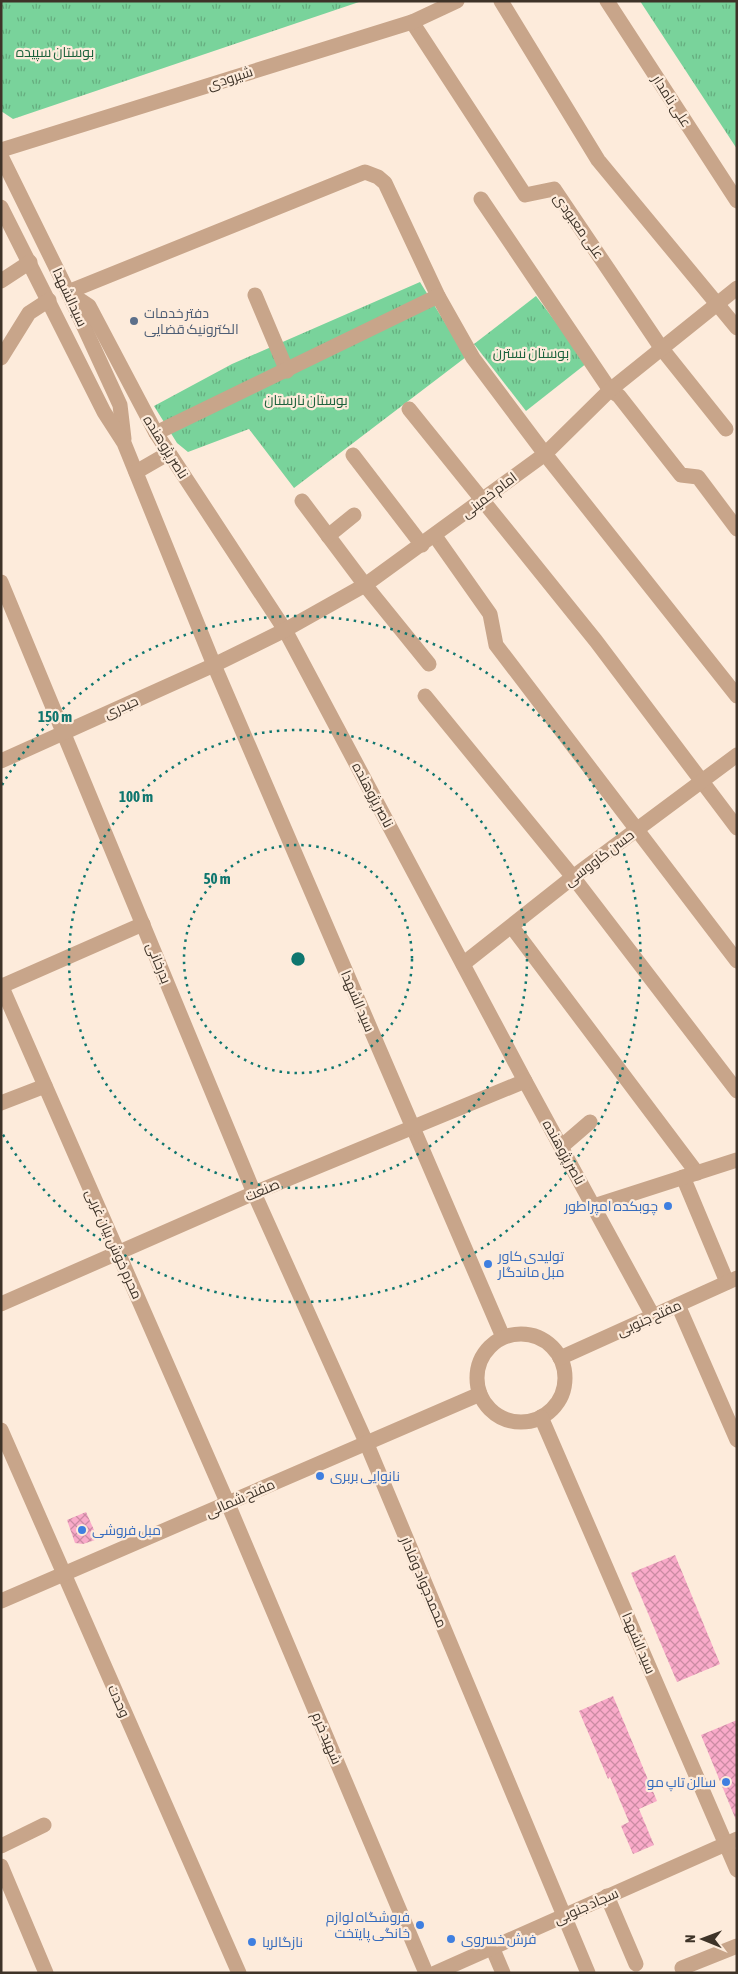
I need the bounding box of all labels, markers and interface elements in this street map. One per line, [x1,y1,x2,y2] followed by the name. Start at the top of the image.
[16,44,94,62] park label: بوستان سپیده
[205,63,255,93] street label: شیرودی
[649,71,695,130] street label: علی نامدار
[551,190,607,262] street label: علی معبودی
[49,265,91,329] street label: سیدالشهدا
[144,305,239,337] place label: دفتر خدمات الکترونیک قضایی
[128,315,140,327] marker: دفتر خدمات الکترونیک قضایی
[493,345,569,361] park label: بوستان نسترن
[264,392,348,408] park label: بوستان نارستان
[139,412,192,483] street label: ناصر پژوهنده
[458,469,521,523] street label: امام خمینی
[101,692,141,722] street label: حیدری
[38,708,72,725] text: 150 m
[347,760,397,831] street label: ناصر پژوهنده
[119,788,153,805] text: 100 m
[561,827,637,889] street label: حسن کاووسی
[204,870,231,887] text: 50 m
[144,940,174,986] street label: بدرخانی
[289,950,307,968] centre of rings
[338,968,378,1034] street label: سید الشهدا
[538,1117,588,1188] street label: ناصر پژوهنده
[242,1176,282,1204] street label: صنعت
[81,1186,145,1302] street label: محرم خوش بیان غربی
[564,1198,658,1216] place label: چوبکده امپراطور
[662,1200,674,1212] marker: چوبکده امپراطور
[497,1248,564,1280] place label: تولیدی کاور مبل ماندگار
[482,1258,494,1270] marker: تولیدی کاور مبل ماندگار
[614,1297,684,1340] street label: مفتح جنوبی
[330,1468,400,1484] place label: نانوایی بربری
[314,1470,326,1482] marker: نانوایی بربری
[203,1476,278,1521] street label: مفتح شمالی
[92,1522,161,1538] place label: مبل فروشی
[76,1524,88,1536] marker: مبل فروشی
[397,1533,450,1630] street label: محمدجواد وفادار
[619,1610,659,1676] street label: سید الشهدا
[105,1682,133,1720] street label: وحدت
[307,1710,345,1767] street label: شهید خرم
[647,1774,716,1792] place label: سالن تاپ مو
[720,1776,732,1788] marker: سالن تاپ مو
[551,1885,621,1927] street label: سجاد جنوبی
[326,1909,410,1943] place label: فروشگاه لوازم خانگی پایتخت
[678,1914,728,1964] north arrow
[414,1919,426,1931] marker: فروشگاه لوازم خانگی پایتخت
[461,1931,537,1947] place label: فرش خسروى
[445,1933,457,1945] marker: فرش خسروى
[262,1934,303,1950] place label: نازگالریا
[682,1935,698,1943] text: N
[246,1936,258,1948] marker: نازگالریا

